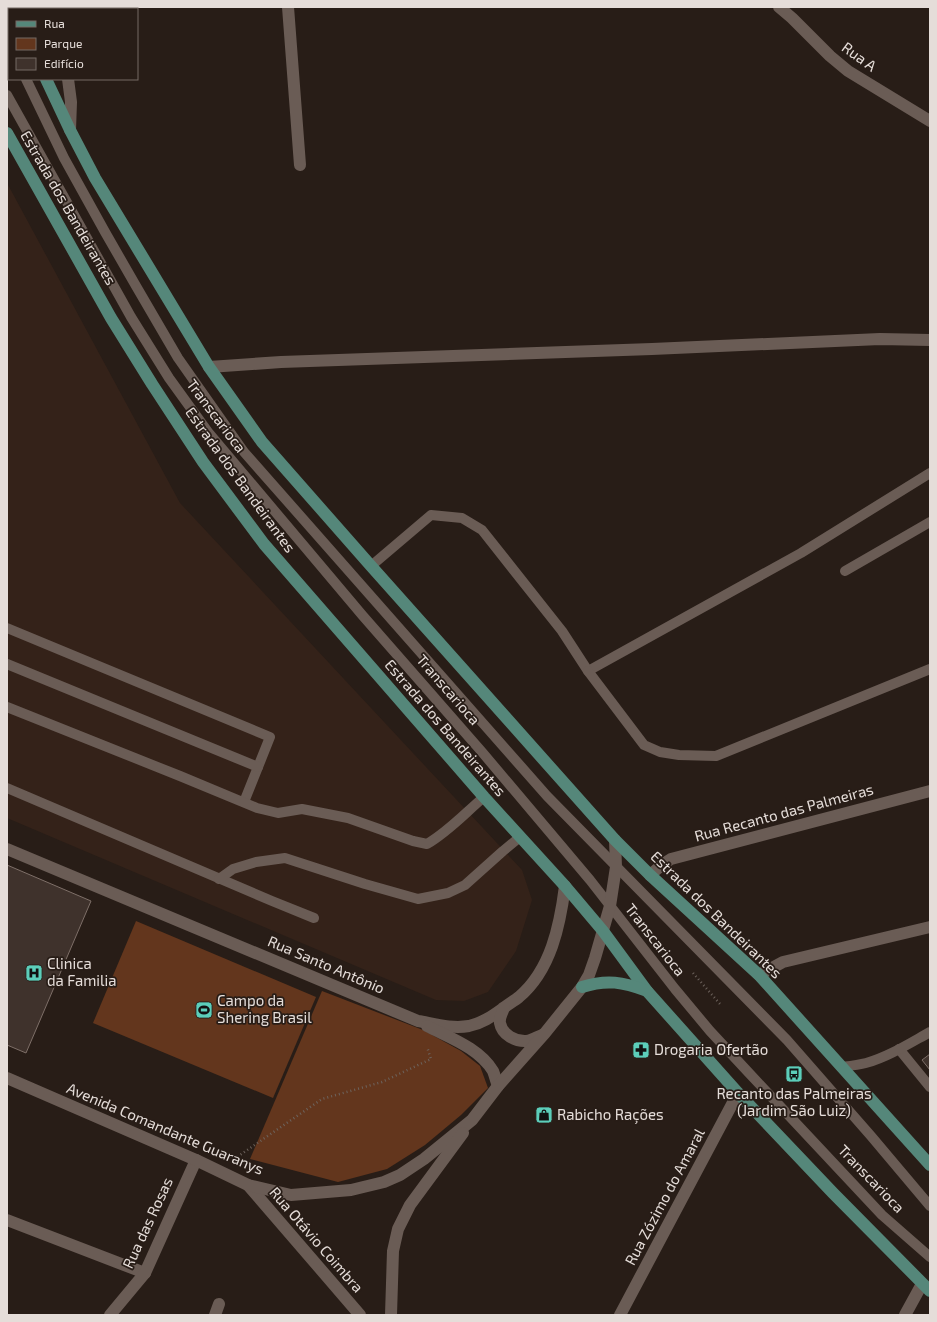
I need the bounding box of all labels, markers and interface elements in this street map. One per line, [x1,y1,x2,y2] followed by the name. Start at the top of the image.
[8,8,138,80] legend
[44,16,65,30] text: Rua
[44,36,82,50] text: Parque
[839,38,881,75] street label: Rua A
[44,56,84,70] text: Edifício
[17,127,120,288] street label: Estrada dos Bandeirantes
[183,375,250,456] street label: Transcarioca
[182,403,300,556] street label: Estrada dos Bandeirantes
[413,650,484,728] street label: Transcarioca
[381,655,510,799] street label: Estrada dos Bandeirantes
[692,779,875,845] street label: Rua Recanto das Palmeiras
[647,847,786,982] street label: Estrada dos Bandeirantes
[622,899,690,979] street label: Transcarioca
[265,931,388,997] street label: Rua Santo Antônio
[47,954,116,989] place label: Clinica da Familia
[24,963,44,983] hospital icon: Clinica da Familia
[217,991,312,1026] place label: Campo da Shering Brasil
[194,1000,214,1020] sports icon: Campo da Shering Brasil
[631,1040,651,1060] pharmacy icon: Drogaria Ofertão
[654,1040,768,1058] place label: Drogaria Ofertão
[784,1064,804,1084] bus stop icon: Recanto das Palmeiras (Jardim São Luiz)
[64,1078,267,1178] street label: Avenida Comandante Guaranys
[716,1084,872,1119] place label: Recanto das Palmeiras (Jardim São Luiz)
[534,1105,554,1125] shop icon: Rabicho Rações
[557,1105,664,1124] place label: Rabicho Rações
[620,1125,708,1268] street label: Rua Zózimo do Amaral
[835,1141,909,1216] street label: Transcarioca
[118,1174,176,1271] street label: Rua das Rosas
[266,1183,367,1296] street label: Rua Otávio Coimbra

